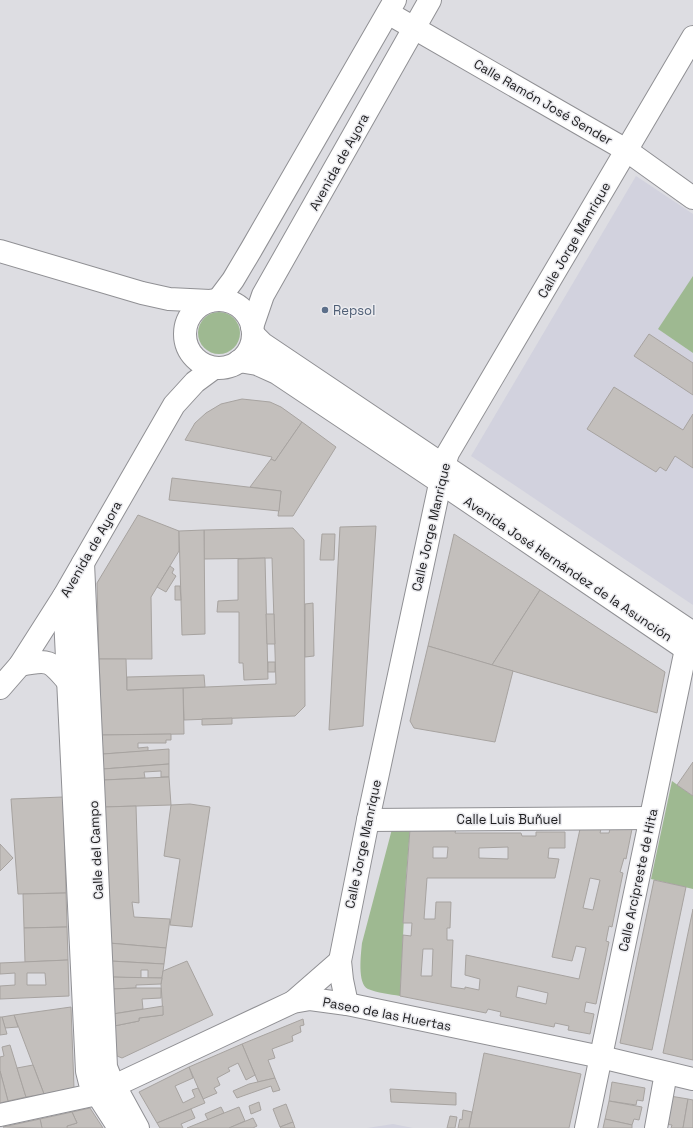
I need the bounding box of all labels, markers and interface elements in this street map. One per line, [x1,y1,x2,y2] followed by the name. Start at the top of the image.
[471,55,615,149] street label: Calle Ramón José Sender
[305,110,373,213] street label: Avenida de Ayora
[534,179,614,301] street label: Calle Jorge Manrique
[333,302,375,319] place label: Repsol
[320,305,330,315] marker: Repsol
[408,461,454,593] street label: Calle Jorge Manrique
[461,493,675,645] street label: Avenida José Hernández de la Asunción
[57,497,126,600] street label: Avenida de Ayora
[341,778,385,910] street label: Calle Jorge Manrique
[85,800,107,900] street label: Calle del Campo
[615,807,662,953] street label: Calle Arcipreste de Hita
[457,811,561,828] street label: Calle Luis Buñuel
[321,993,453,1035] street label: Paseo de las Huertas

